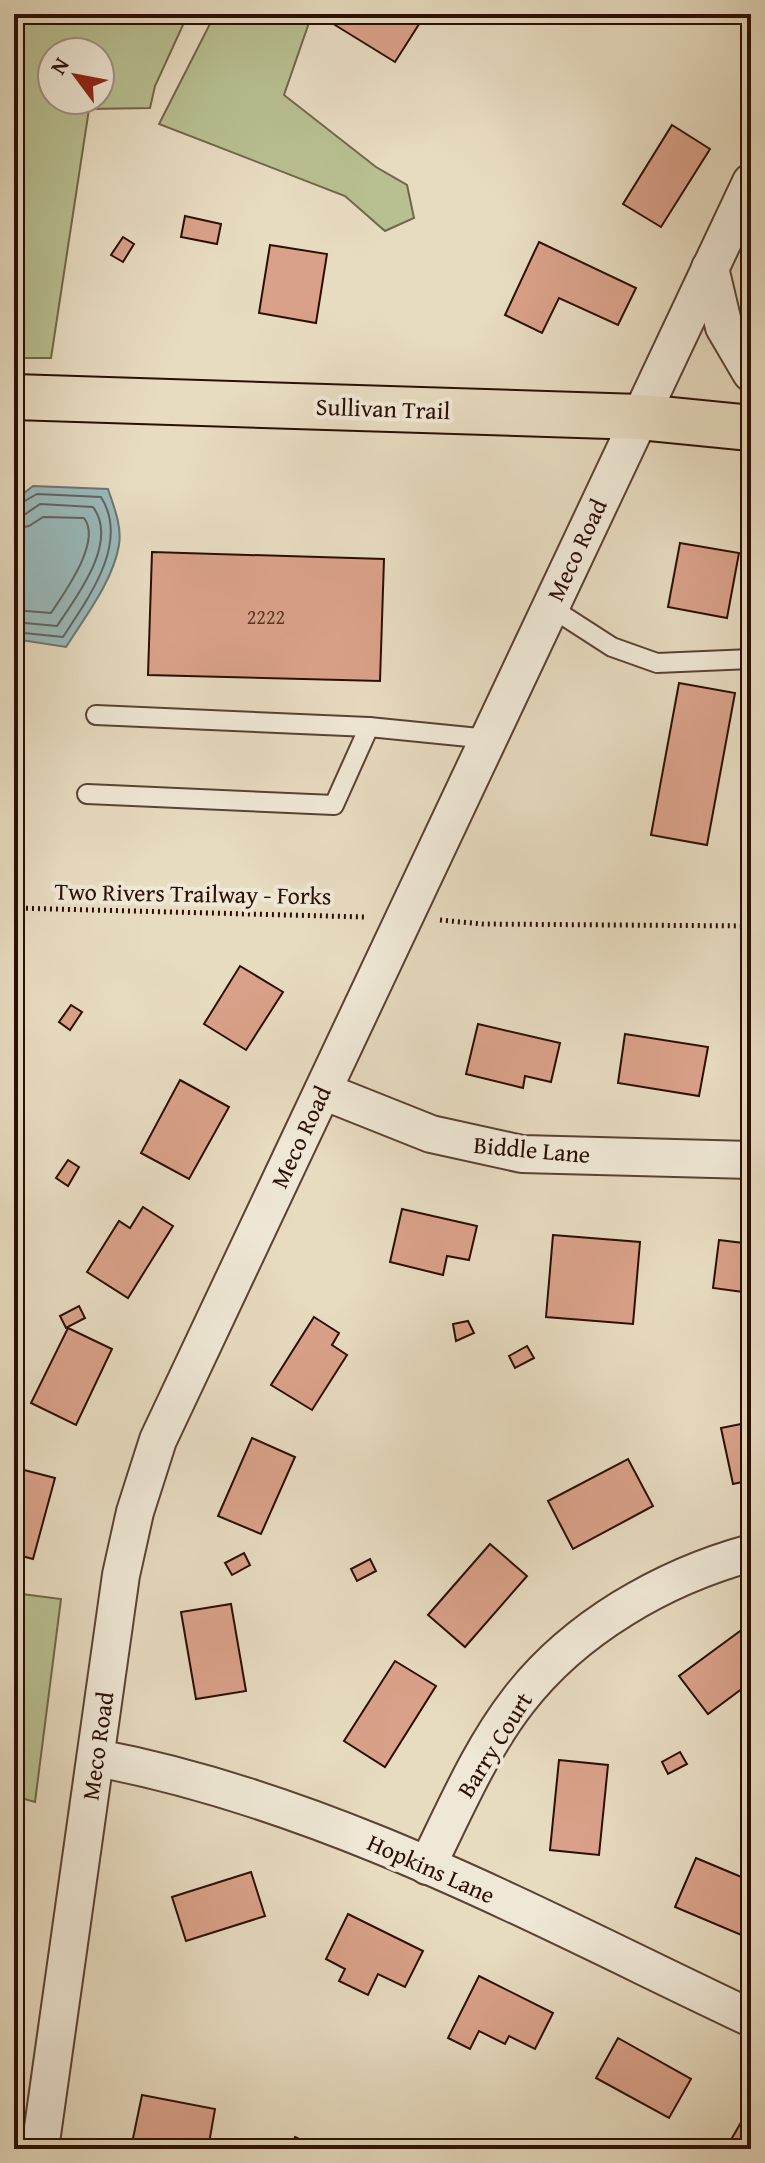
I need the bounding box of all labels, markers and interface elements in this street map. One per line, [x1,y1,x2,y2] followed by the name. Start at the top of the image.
[36,36,116,116] north arrow
[42,50,77,80] text: N
[315,389,451,428] street label: Sullivan Trail
[538,493,616,607] street label: Meco Road
[247,602,285,631] house number: 2222
[54,874,332,913] street label: Two Rivers Trailway - Forks
[262,1080,340,1194] street label: Meco Road
[472,1127,592,1172] street label: Biddle Lane
[448,1685,541,1804] street label: Barry Court
[73,1689,122,1802] street label: Meco Road
[362,1825,500,1912] street label: Hopkins Lane

